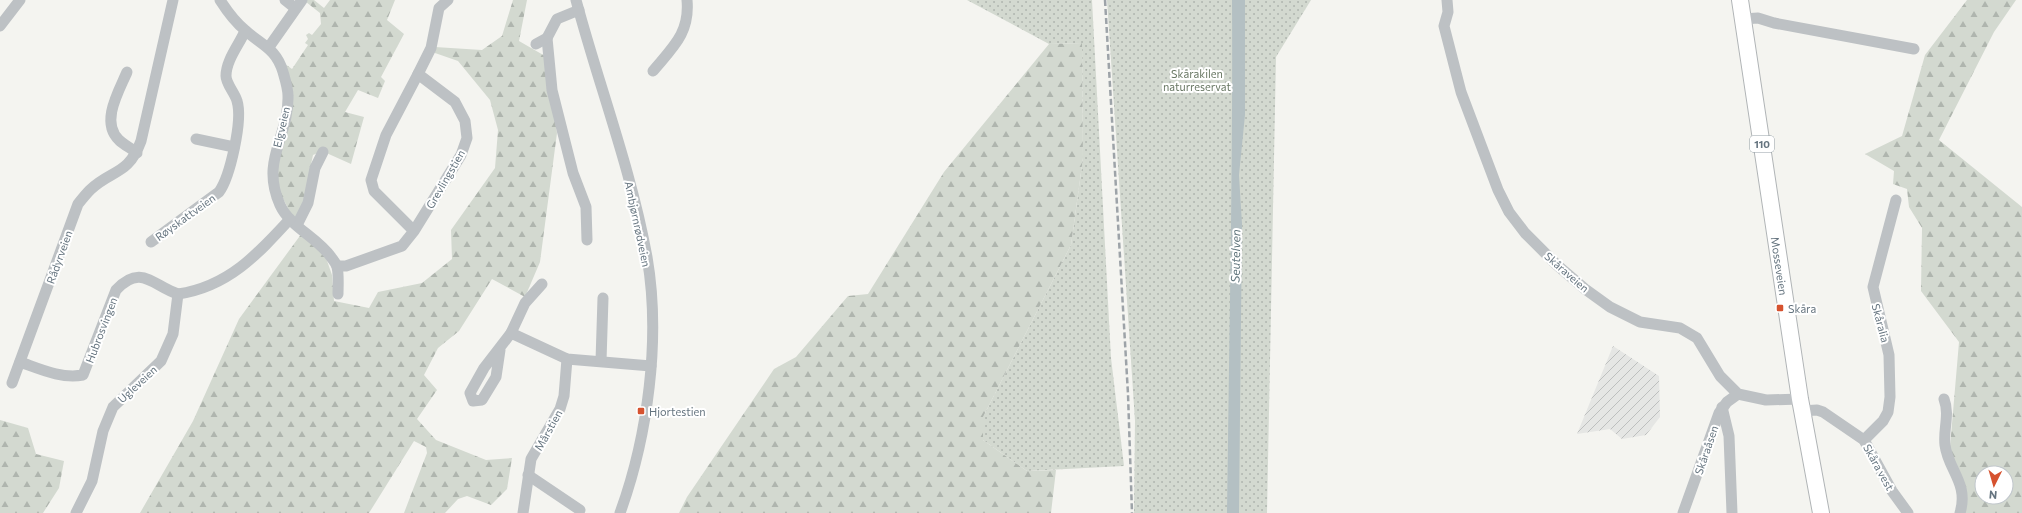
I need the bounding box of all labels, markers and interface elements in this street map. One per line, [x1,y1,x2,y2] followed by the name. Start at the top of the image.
[1163,67,1232,93] park label: Skårakilen naturreservat
[270,105,292,149] street label: Elgveien
[1750,136,1774,152] road number: 110
[423,147,467,211] street label: Grevlingstien
[623,180,653,268] street label: Ambjørnrødveien
[152,191,218,243] street label: Røyskattveien
[43,229,75,285] street label: Rådyrveien
[1228,229,1242,283] water label: Seutelven
[1769,236,1791,296] street label: Mosseveien
[1542,249,1592,295] street label: Skåraveien
[83,295,119,365] street label: Hubrosvingen
[1788,302,1816,315] place label: Skåra
[1870,302,1892,344] street label: Skåralia
[1775,303,1785,313] marker: Skåra
[115,363,159,405] street label: Ugleveien
[649,405,706,418] place label: Hjortestien
[636,406,646,416] marker: Hjortestien
[531,407,565,453] street label: Mårstien
[1692,424,1720,476] street label: Skåraåsen
[1861,442,1897,493] street label: Skåra vest
[1974,465,2014,505] north arrow
[1988,489,1998,502] text: N

